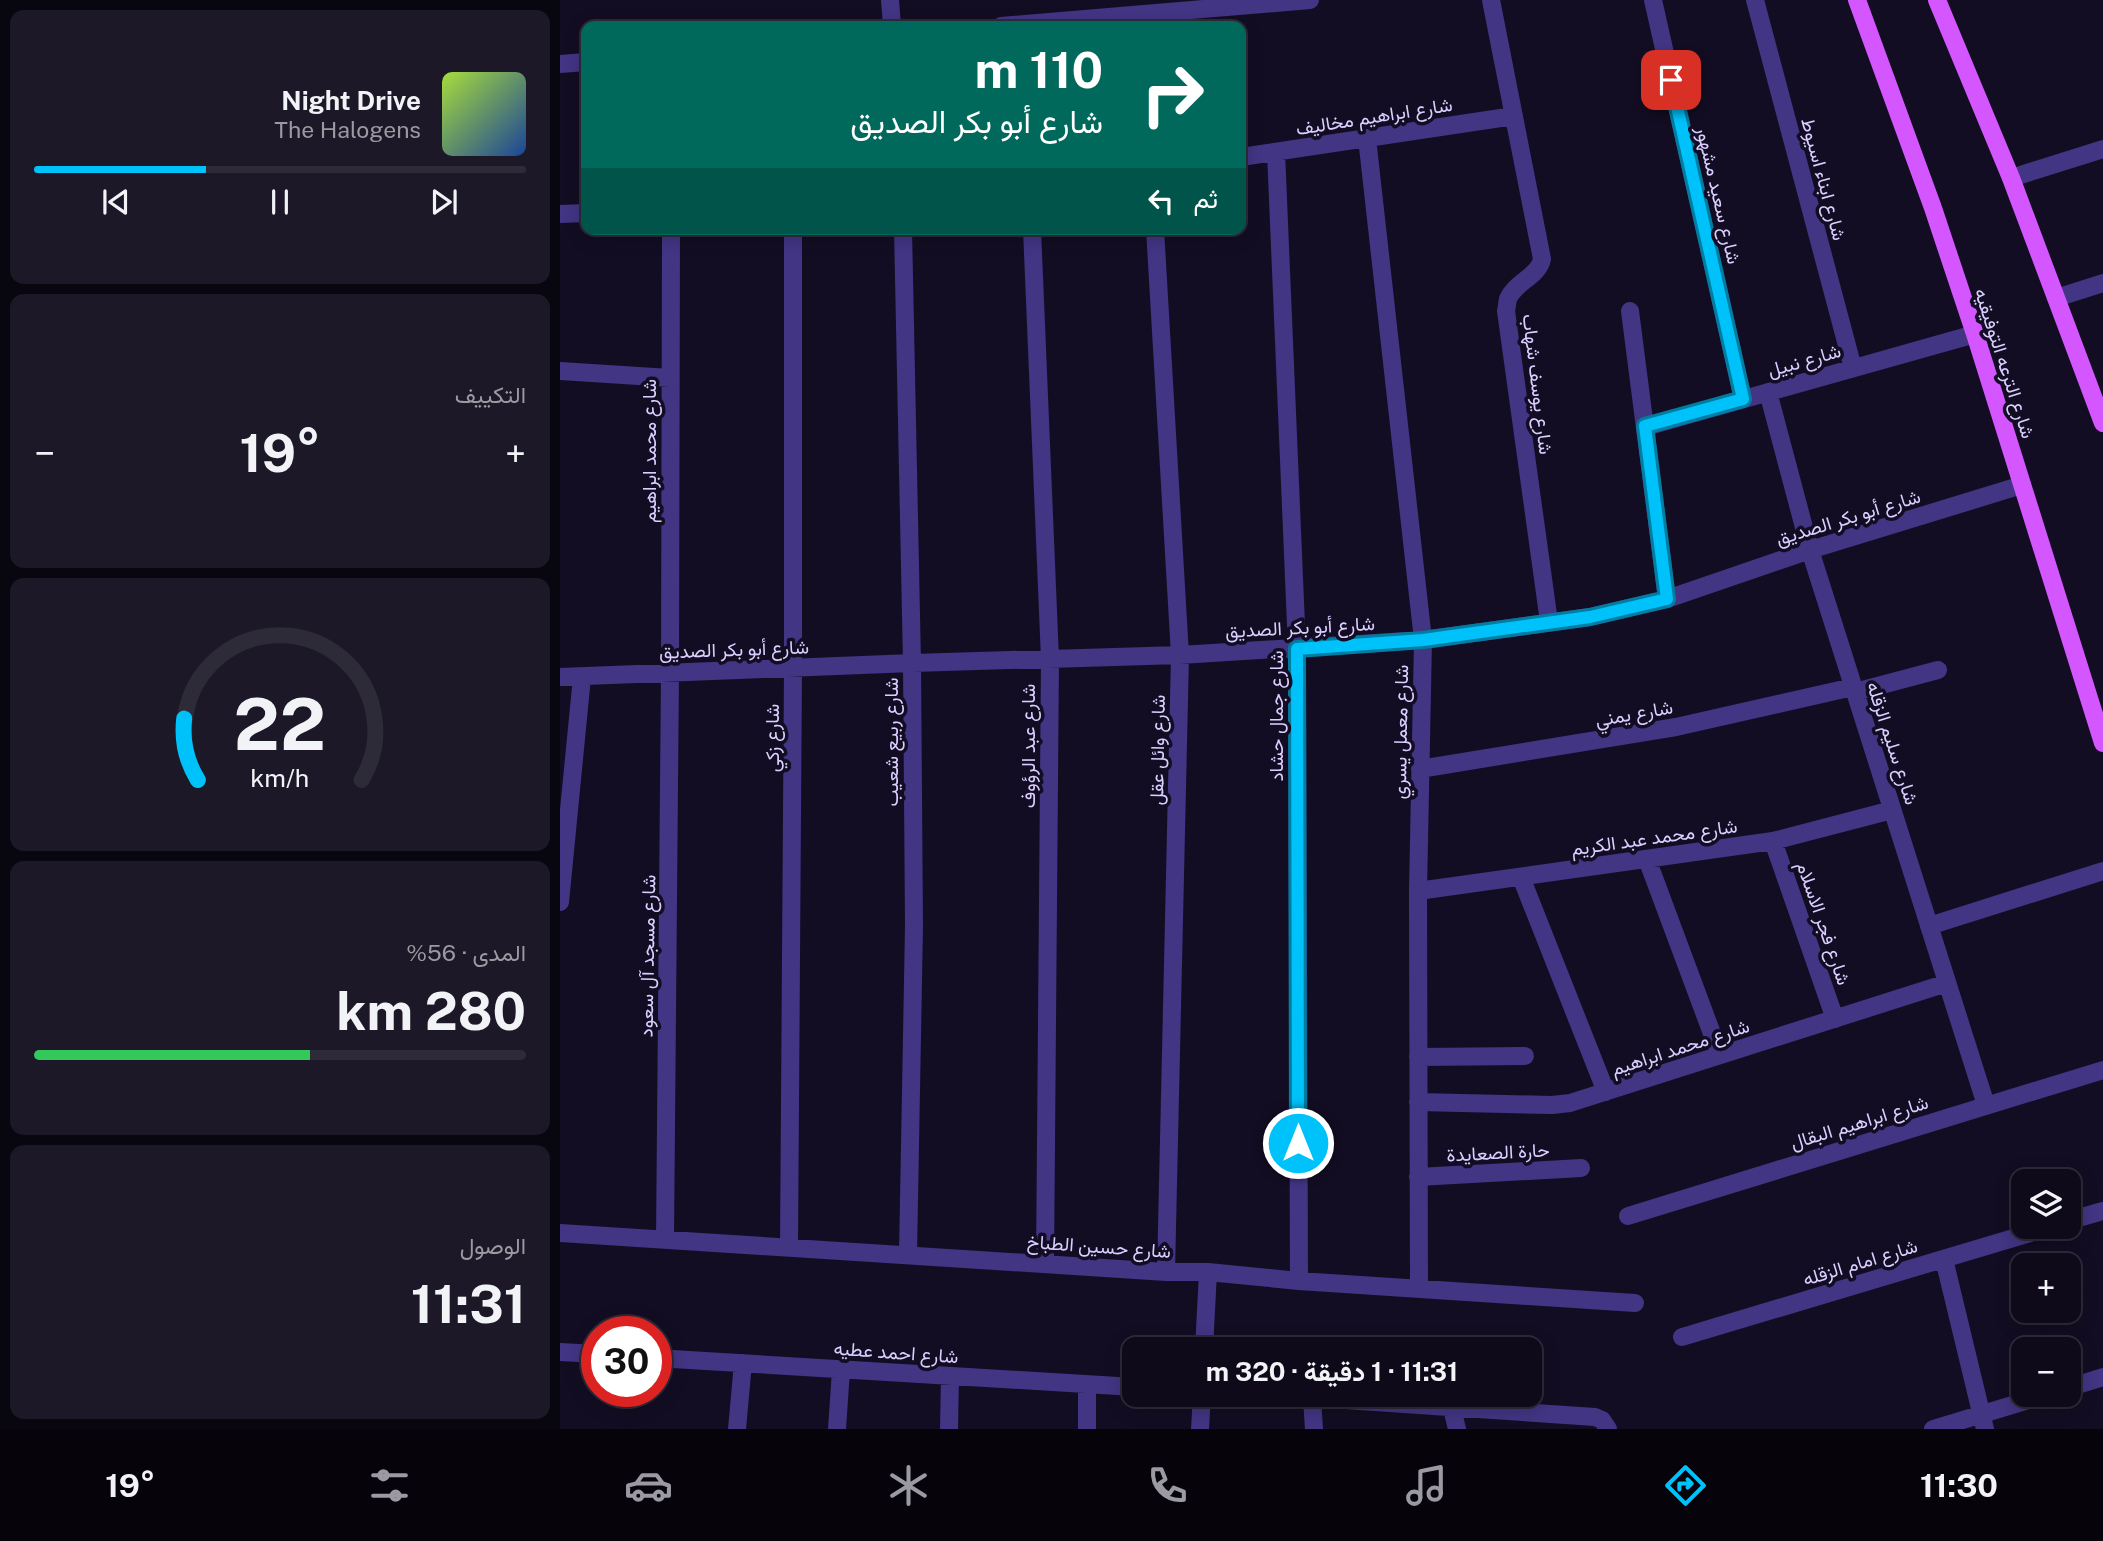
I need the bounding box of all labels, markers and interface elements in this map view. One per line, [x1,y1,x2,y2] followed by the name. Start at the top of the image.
[975,41,1103,99] text: 110 m
[1127,49,1218,140] icon: right
[1641,50,1701,110] pin
[1652,61,1690,99] icon: arrive
[281,85,421,116] text: Night Drive
[1294,93,1454,141] street label: شارع ابراهيم مخاليف
[850,103,1103,140] text: شارع أبو بكر الصديق
[1795,115,1851,243] street label: شارع ابناء اسيوط
[274,116,421,143] text: The Halogens
[1690,123,1746,267] street label: شارع سعيد مشهور
[1142,182,1180,220] icon: left
[97,183,135,221] icon: previous
[261,183,299,221] icon: pause
[425,183,463,221] icon: next
[1194,183,1218,214] text: ثم
[1968,285,2040,442] street label: شارع الترعه التوفيقيه
[1516,312,1558,456] street label: شارع يوسف شهاب
[1765,339,1844,383] street label: شارع نبيل
[638,379,662,523] street label: شارع محمد ابراهيم
[455,381,526,408] text: التكييف
[239,423,321,484] text: 19°
[34,431,55,476] text: −
[505,431,526,476] text: +
[1773,485,1924,551] street label: شارع أبو بكر الصديق
[1224,612,1376,644] street label: شارع أبو بكر الصديق
[659,635,809,665] street label: شارع أبو بكر الصديق
[1265,650,1289,782] street label: شارع جمال حشاد
[1388,664,1417,800] street label: شارع معمل يسري
[880,678,905,806] street label: شارع ربيع شعيب
[1861,679,1923,808] street label: شارع سليم الزقله
[234,682,326,767] text: 22
[1017,684,1041,808] street label: شارع عبد الرؤوف
[1145,694,1171,806] street label: شارع وائل عقل
[1593,695,1675,736] street label: شارع يمني
[761,704,788,772] street label: شارع زكي
[251,763,309,793] text: km/h
[1569,814,1739,862] street label: شارع محمد عبد الكريم
[1791,858,1855,988] street label: شارع فجر الاسلام
[635,875,661,1037] street label: شارع مسجد آل سعود
[406,939,526,966] text: المدى · 56%
[336,981,526,1042] text: 280 km
[1608,1014,1753,1082] street label: شارع محمد ابراهيم
[1787,1091,1931,1155] street label: شارع ابراهيم البقال
[1261,1106,1335,1180] position arrow
[1446,1138,1550,1167] street label: حارة الصعايدة
[2011,1169,2081,1407] map controls
[2011,1169,2081,1239] button: layers
[1026,1230,1172,1264] street label: شارع حسين الطباخ
[460,1232,526,1259] text: الوصول
[1800,1234,1921,1292] street label: شارع امام الزقله
[2011,1253,2081,1323] button: +
[411,1274,526,1335] text: 11:31
[581,1316,672,1407] speed limit sign: 30
[833,1337,959,1369] street label: شارع احمد عطيه
[2011,1337,2081,1407] button: −
[1206,1356,1458,1387] text: 11:31 · 1 دقيقة · 320 m
[365,1461,414,1510] icon: filters
[624,1461,673,1510] icon: car
[884,1461,933,1510] icon: climate
[1143,1461,1192,1510] icon: phone
[1402,1461,1451,1510] icon: music
[1661,1461,1710,1510] icon: directions
[105,1467,155,1504] text: 19°
[1920,1467,1998,1504] text: 11:30

